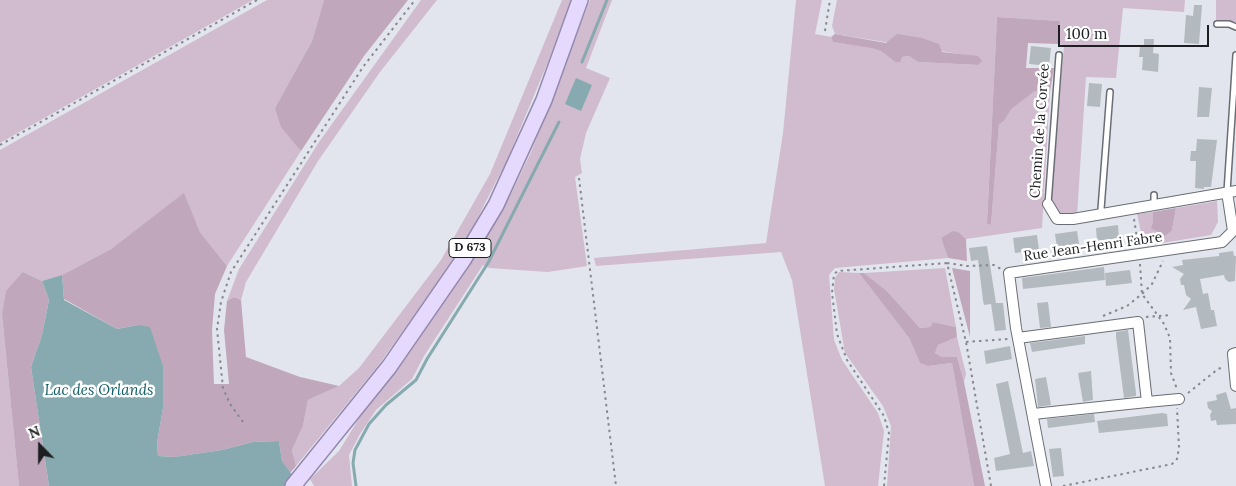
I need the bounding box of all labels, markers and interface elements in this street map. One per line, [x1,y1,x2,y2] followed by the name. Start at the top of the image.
[1061,15,1212,47] scale bar
[1066,24,1107,43] text: 100 m
[1027,63,1053,199] street label: Chemin de la Corvée
[1023,229,1163,265] street label: Rue Jean-Henri Fabre
[449,238,491,258] road number: D 673
[45,382,153,400] water label: Lac des Orlands
[15,421,65,471] north arrow
[26,422,43,442] text: N

